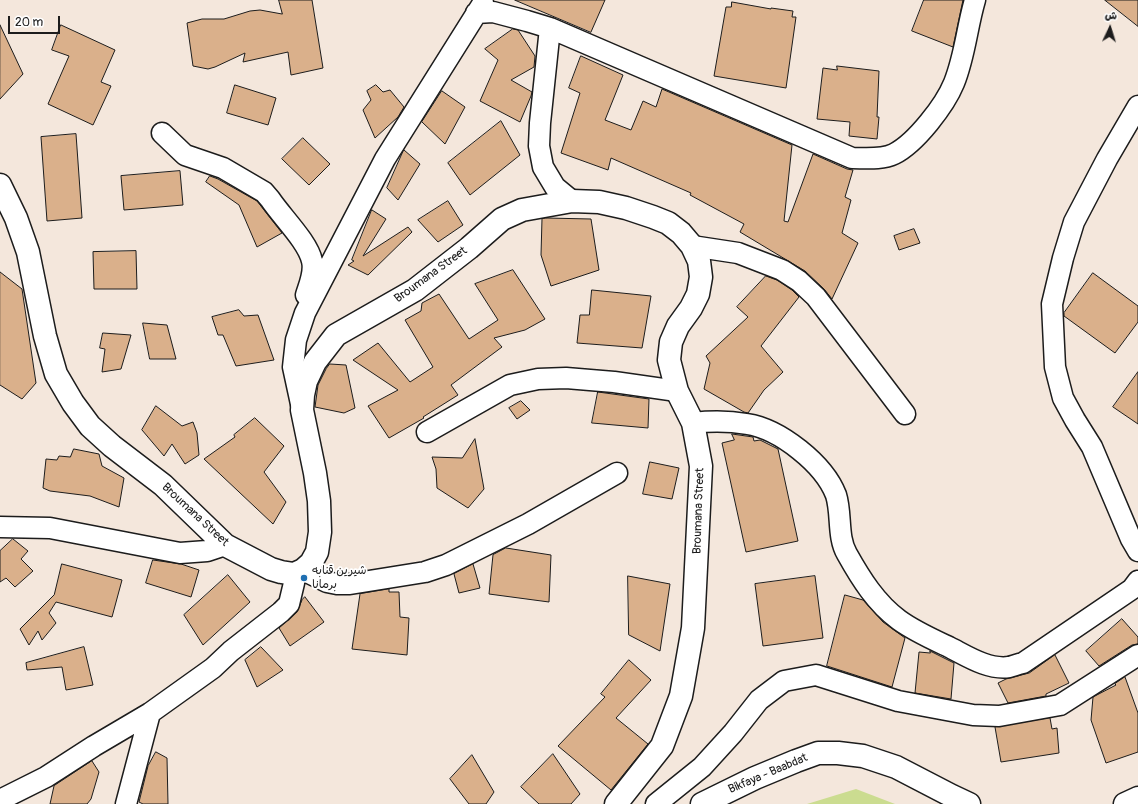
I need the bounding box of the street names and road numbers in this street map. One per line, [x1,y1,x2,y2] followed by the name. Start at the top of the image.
[392,244,470,306] street label: Broumana Street
[690,468,708,554] street label: Broumana Street
[159,480,231,550] street label: Broumana Street
[726,751,810,797] street label: Bikfaya - Baabdat

